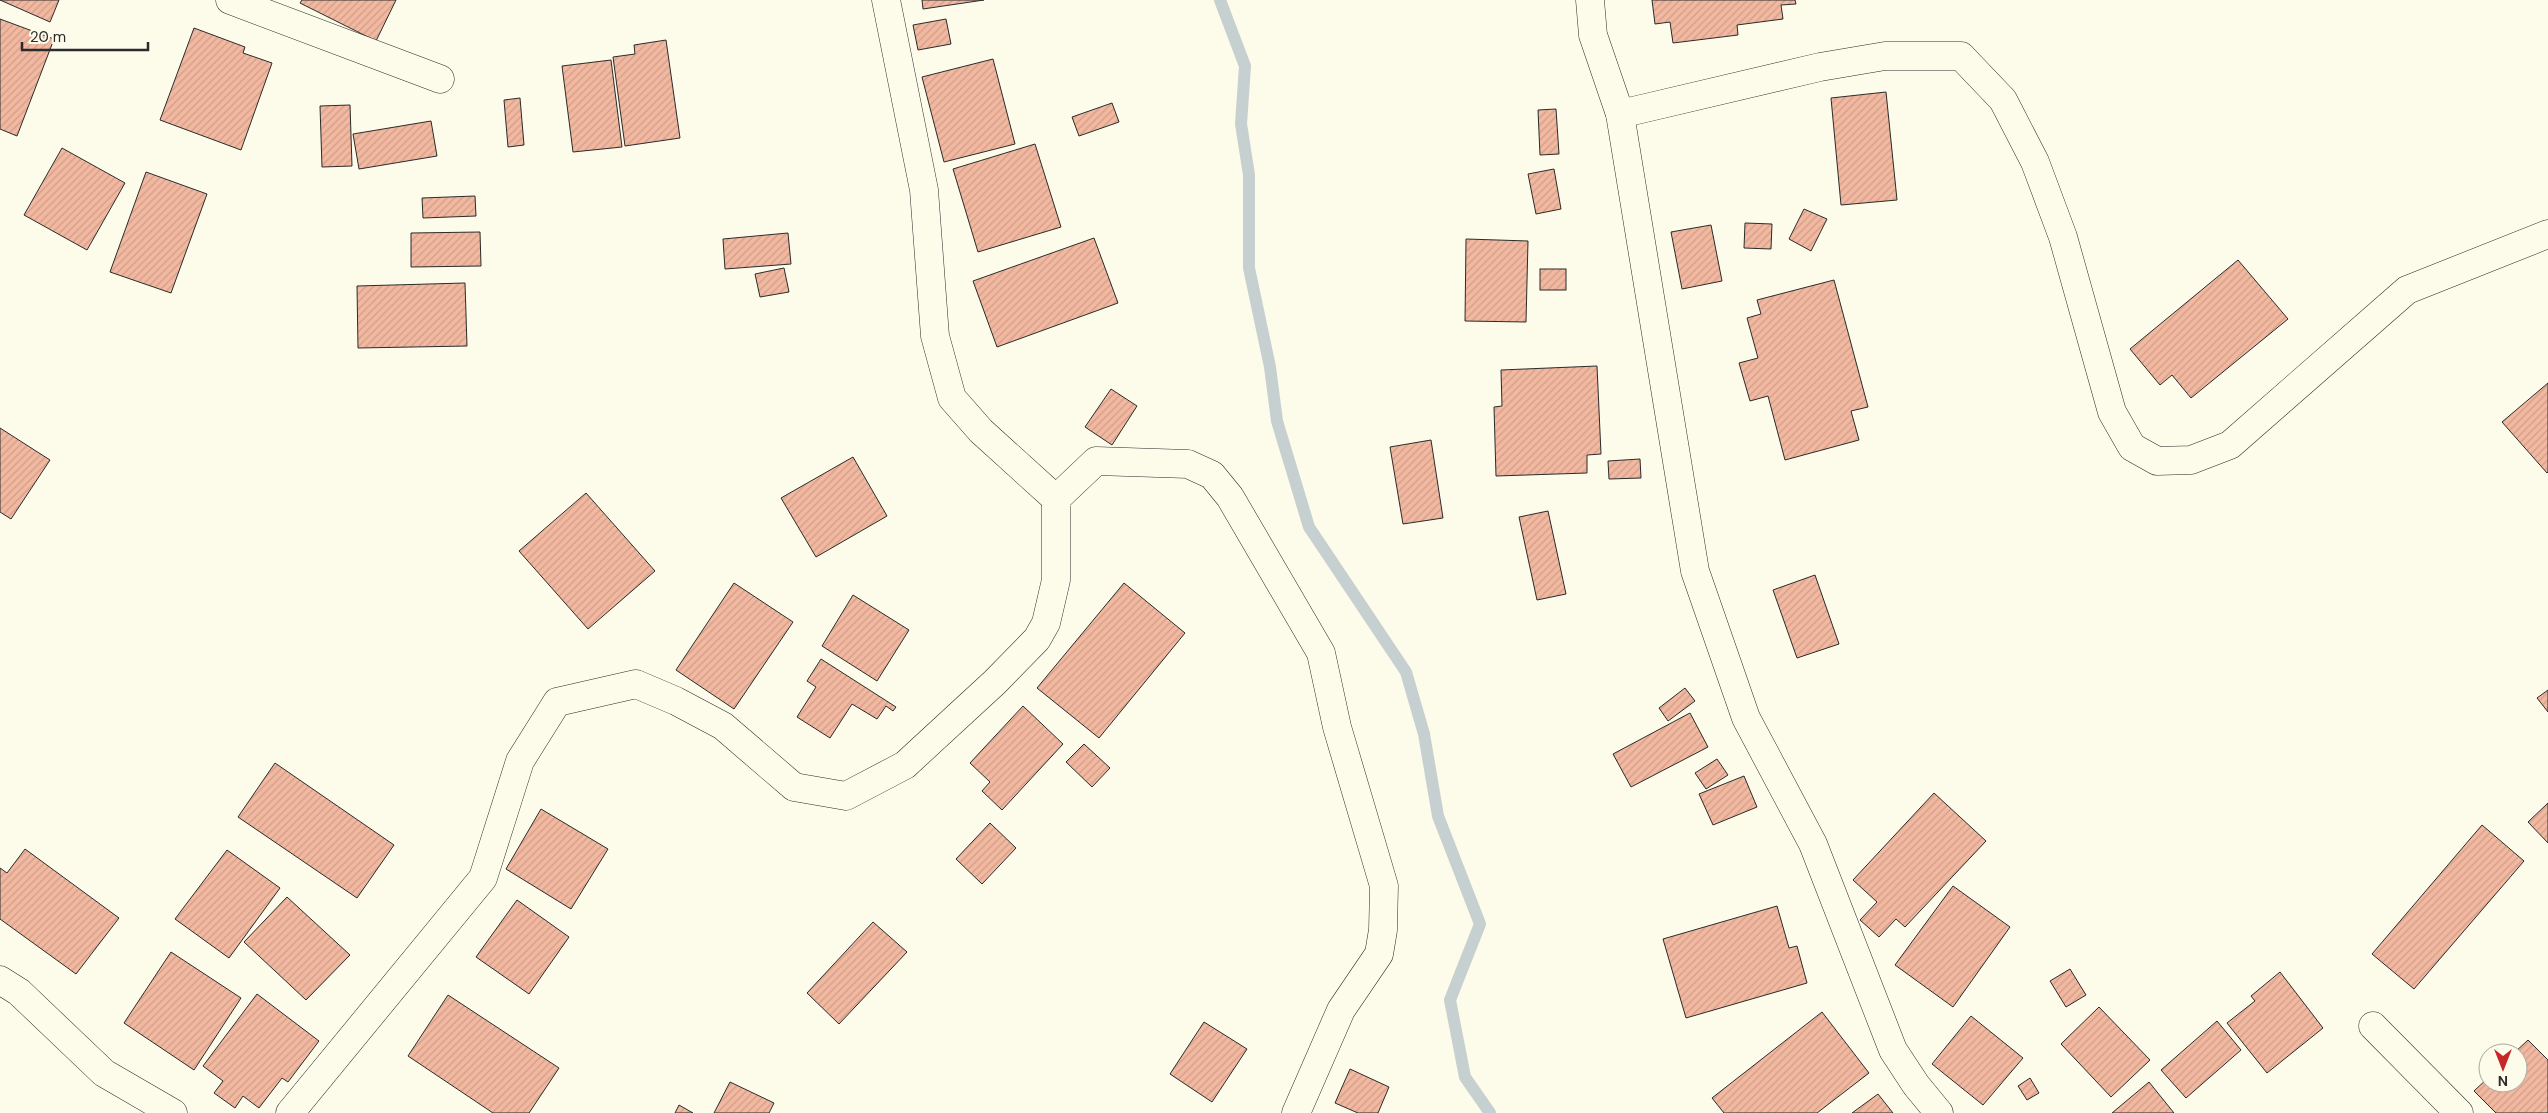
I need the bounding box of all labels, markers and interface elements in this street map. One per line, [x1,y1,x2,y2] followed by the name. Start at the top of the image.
[22,20,149,52] scale bar
[30,27,66,47] text: 20 m
[2478,1043,2528,1093] north arrow
[2498,1072,2508,1090] text: N

